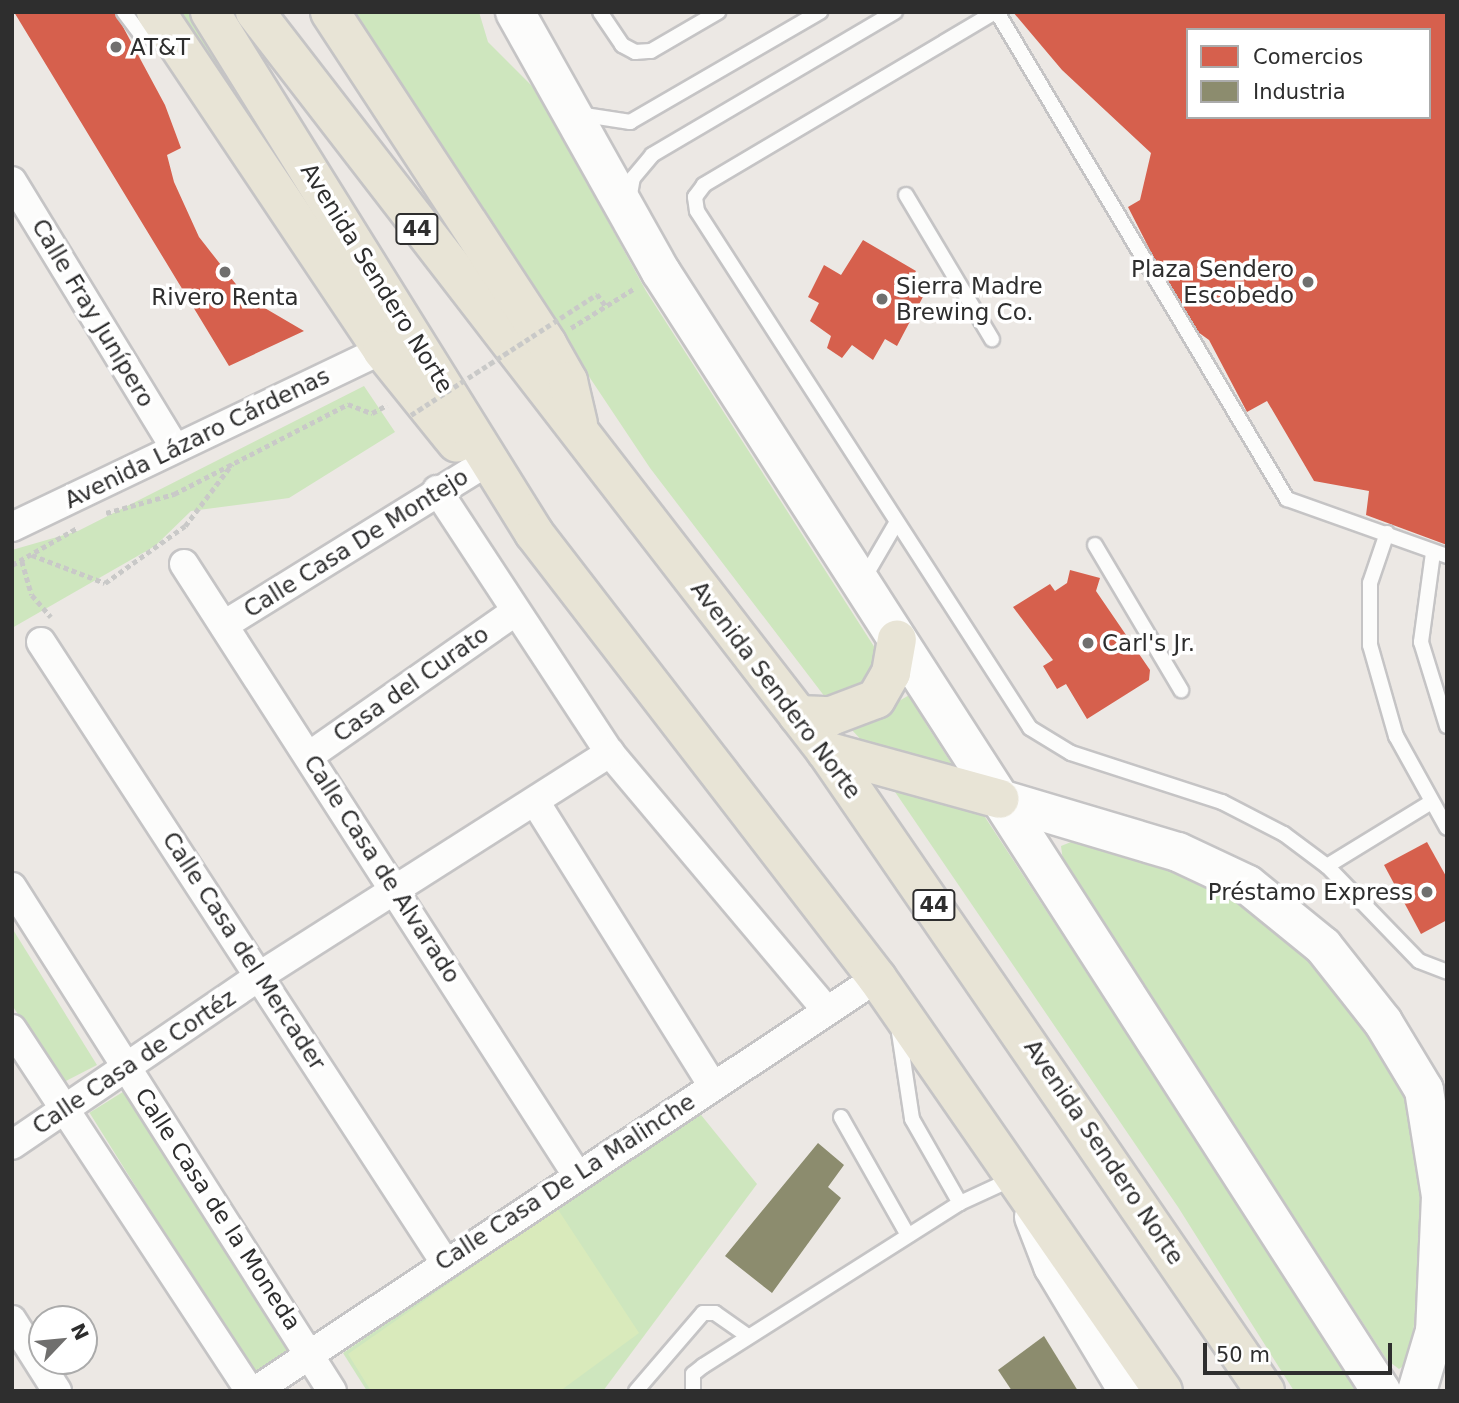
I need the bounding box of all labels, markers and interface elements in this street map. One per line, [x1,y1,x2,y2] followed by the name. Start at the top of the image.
[1186,28,1431,119] legend
[130,33,190,61] place label: AT&T
[108,39,124,55] marker: AT&T
[1253,45,1363,69] text: Comercios
[1253,80,1346,104] text: Industria
[295,158,459,398] street label: Avenida Sendero Norte
[394,212,440,246] road number: 44
[26,214,160,412] street label: Calle Fray Junípero
[1131,255,1294,309] place label: Plaza Sendero Escobedo
[217,264,233,280] marker: Rivero Renta
[896,272,1043,326] place label: Sierra Madre Brewing Co.
[1300,274,1316,290] marker: Plaza Sendero Escobedo
[151,283,299,311] place label: Rivero Renta
[874,291,890,307] marker: Sierra Madre Brewing Co.
[60,362,334,514] street label: Avenida Lázaro Cárdenas
[239,463,473,623] street label: Calle Casa De Montejo
[685,576,867,804] street label: Avenida Sendero Norte
[328,620,494,748] street label: Casa del Curato
[1102,629,1195,657] place label: Carl's Jr.
[1080,635,1096,651] marker: Carl's Jr.
[298,750,466,988] street label: Calle Casa de Alvarado
[157,827,331,1075] street label: Calle Casa del Mercader
[1208,878,1413,906] place label: Préstamo Express
[1419,884,1435,900] marker: Préstamo Express
[911,888,957,922] road number: 44
[27,984,241,1140] street label: Calle Casa de Cortéz
[1018,1034,1190,1270] street label: Avenida Sendero Norte
[129,1083,307,1335] street label: Calle Casa de la Moneda
[430,1088,700,1276] street label: Calle Casa De La Malinche
[28,1305,98,1375] north arrow
[67,1320,93,1344] text: N
[1207,1330,1396,1374] scale bar
[1216,1343,1270,1367] text: 50 m

